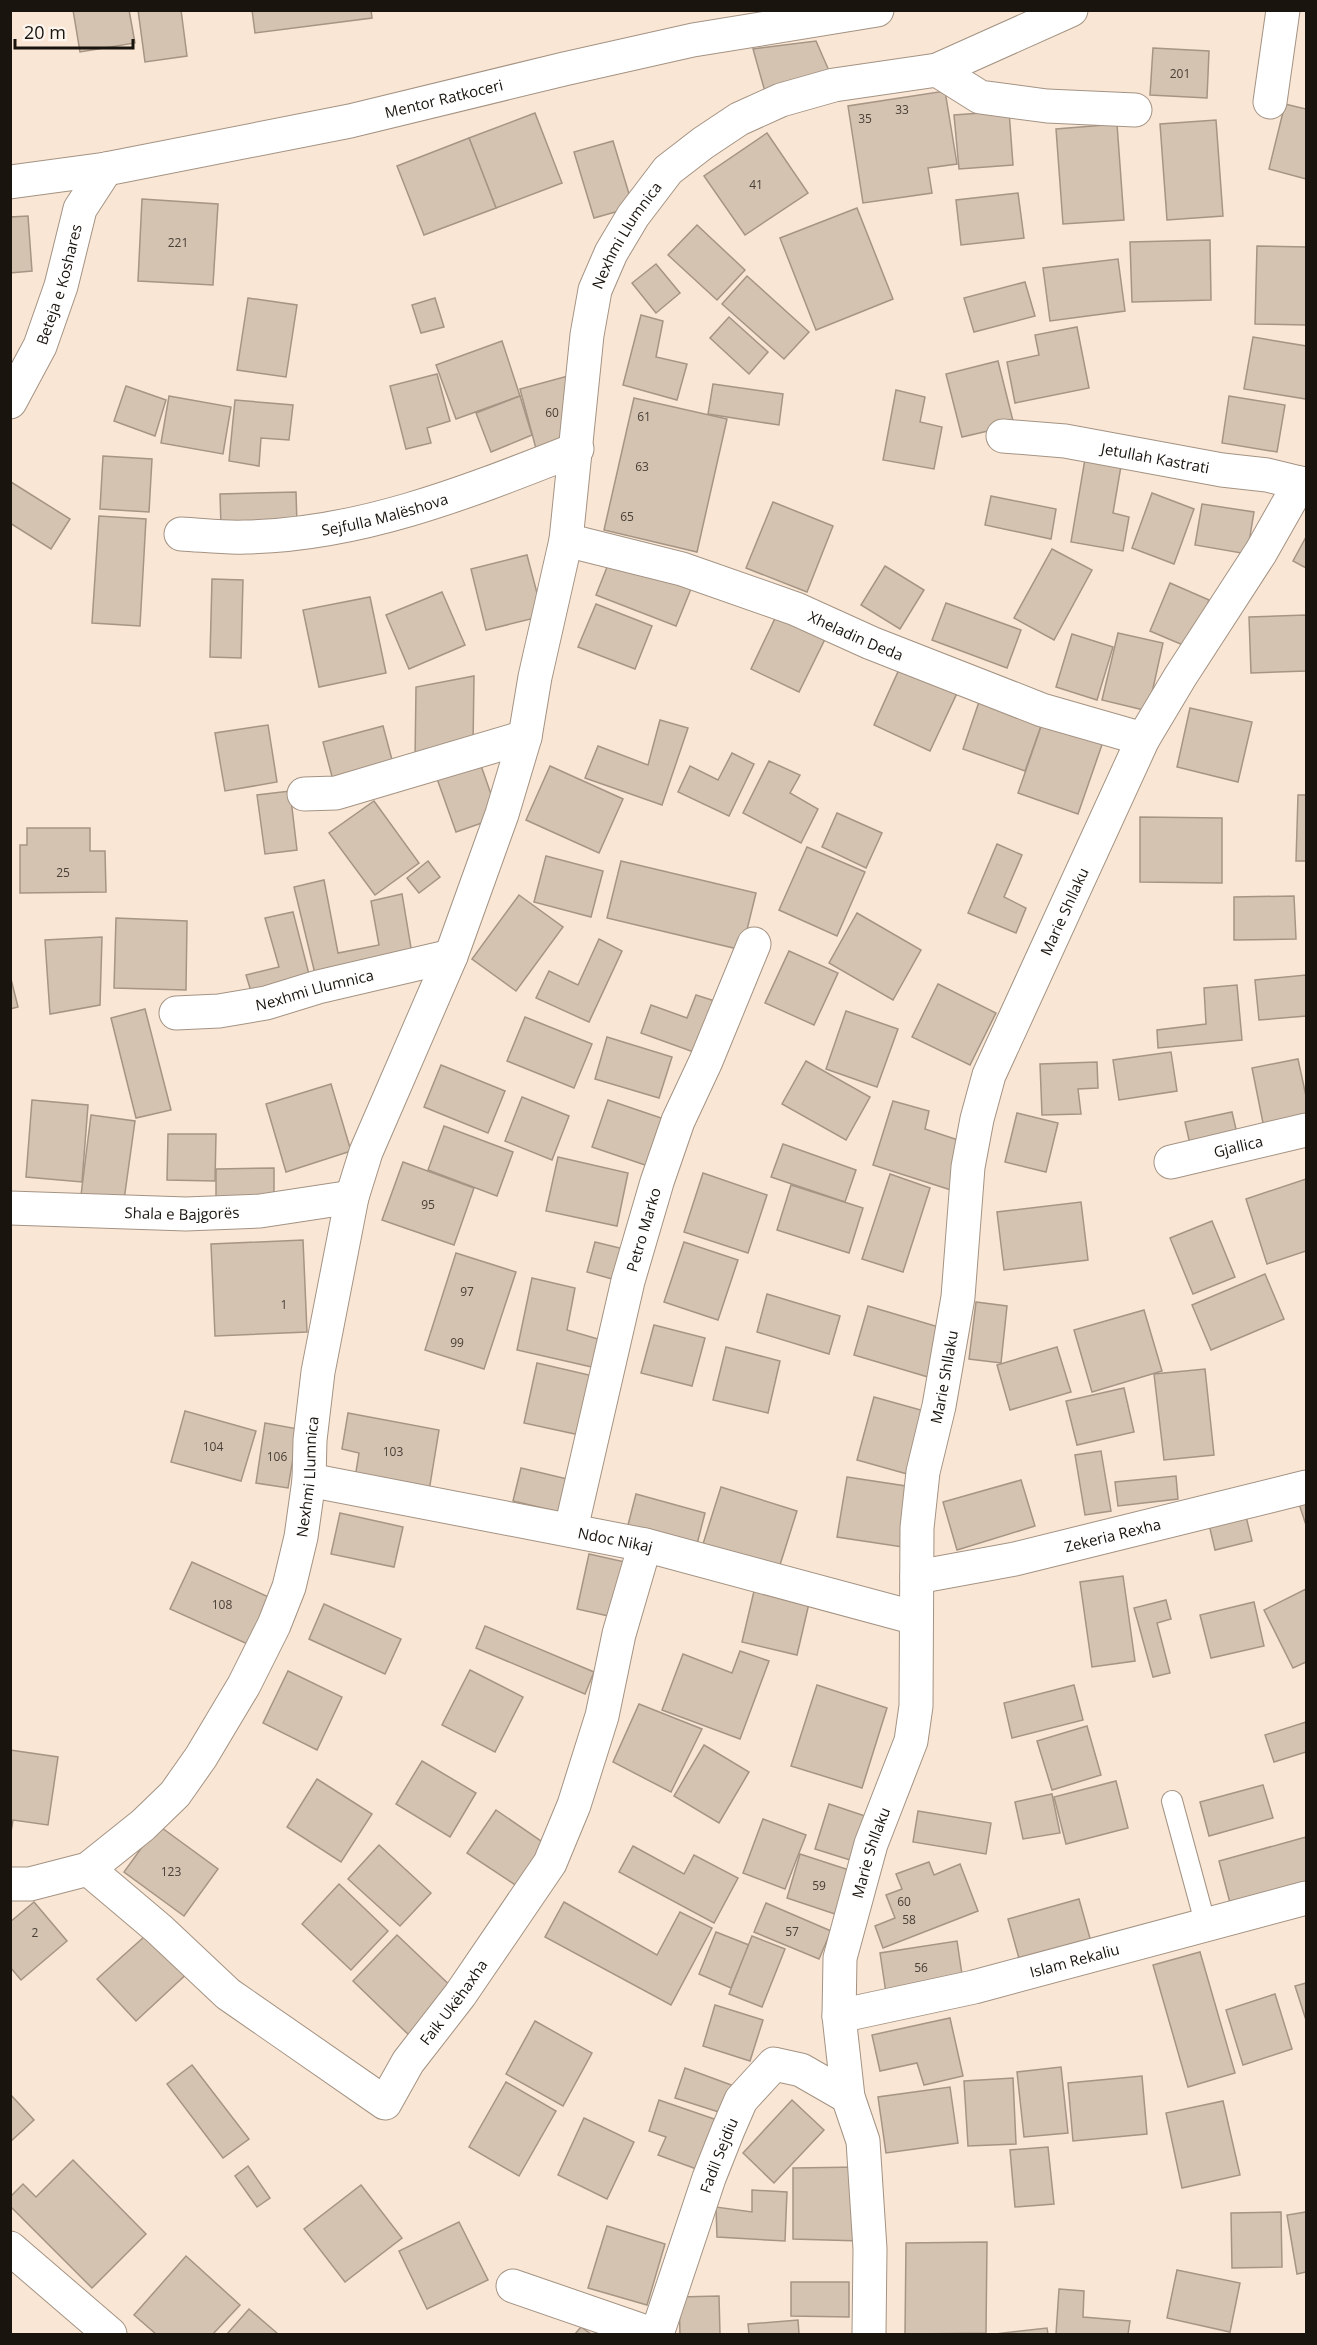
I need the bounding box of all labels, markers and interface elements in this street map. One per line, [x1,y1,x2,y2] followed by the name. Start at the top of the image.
[15,12,134,50] scale bar
[24,20,66,44] text: 20 m
[1170,65,1190,82] house number: 201
[383,74,505,122] street label: Mentor Ratkoceri
[895,101,909,118] house number: 33
[858,110,872,127] house number: 35
[749,176,763,193] house number: 41
[587,178,666,292] street label: Nexhmi Llumnica
[31,222,86,347] street label: Beteja e Koshares
[168,234,188,251] house number: 221
[545,404,559,421] house number: 60
[637,408,651,425] house number: 61
[1098,438,1211,477] street label: Jetullah Kastrati
[635,458,649,475] house number: 63
[320,488,450,540] street label: Sejfulla Malëshova
[620,508,634,525] house number: 65
[805,606,906,665] street label: Xheladin Deda
[56,864,70,881] house number: 25
[1035,864,1093,958] street label: Marie Shllaku
[254,964,375,1015] street label: Nexhmi Llumnica
[1212,1131,1265,1162] street label: Gjallica
[621,1185,665,1274] street label: Petro Marko
[421,1196,435,1213] house number: 95
[124,1202,240,1224] street label: Shala e Bajgorës
[460,1283,474,1300] house number: 97
[281,1296,287,1313] house number: 1
[925,1329,962,1426] street label: Marie Shllaku
[450,1334,464,1351] house number: 99
[291,1415,323,1539] street label: Nexhmi Llumnica
[203,1438,223,1455] house number: 104
[383,1443,403,1460] house number: 103
[267,1448,287,1465] house number: 106
[1062,1513,1163,1556] street label: Zekeria Rexha
[576,1522,655,1557] street label: Ndoc Nikaj
[212,1596,232,1613] house number: 108
[847,1804,894,1900] street label: Marie Shllaku
[161,1863,181,1880] house number: 123
[812,1877,826,1894] house number: 59
[897,1893,911,1910] house number: 60
[902,1911,916,1928] house number: 58
[785,1923,799,1940] house number: 57
[32,1924,39,1941] house number: 2
[1027,1939,1121,1982] street label: Islam Rekaliu
[415,1955,492,2049] street label: Faik Ukëhaxha
[914,1959,928,1976] house number: 56
[695,2114,742,2196] street label: Fadil Sejdiu

